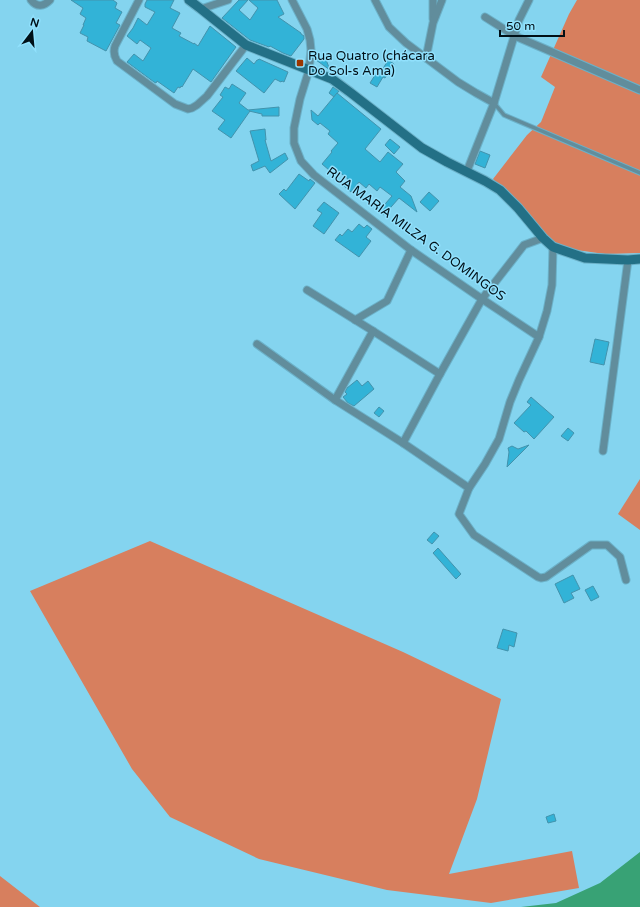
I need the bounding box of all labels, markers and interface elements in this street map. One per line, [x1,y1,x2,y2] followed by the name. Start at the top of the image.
[12,12,52,52] north arrow
[500,12,564,38] scale bar
[29,15,41,30] text: N
[506,19,535,33] text: 50 m
[308,48,435,79] place label: Rua Quatro (chácara Do Sol-s Ama)
[295,58,305,68] marker: Rua Quatro (chácara Do Sol-s Ama)
[323,164,509,304] street label: RUA MARIA MILZA G. DOMINGOS

